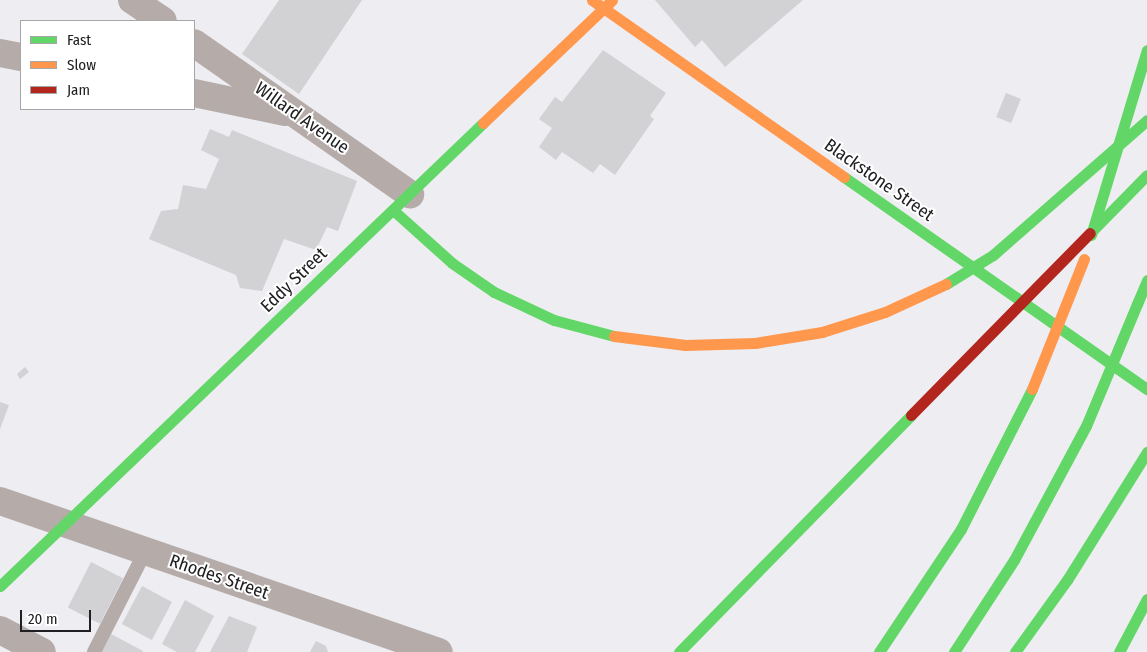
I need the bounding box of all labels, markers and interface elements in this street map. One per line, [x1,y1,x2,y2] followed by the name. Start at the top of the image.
[20,20,195,110] legend
[67,31,91,49] text: Fast
[67,56,96,74] text: Slow
[251,78,353,158] street label: Willard Avenue
[67,81,90,99] text: Jam
[820,134,938,226] street label: Blackstone Street
[256,243,332,317] street label: Eddy Street
[167,550,271,604] street label: Rhodes Street
[22,600,94,632] scale bar
[28,610,58,628] text: 20 m

